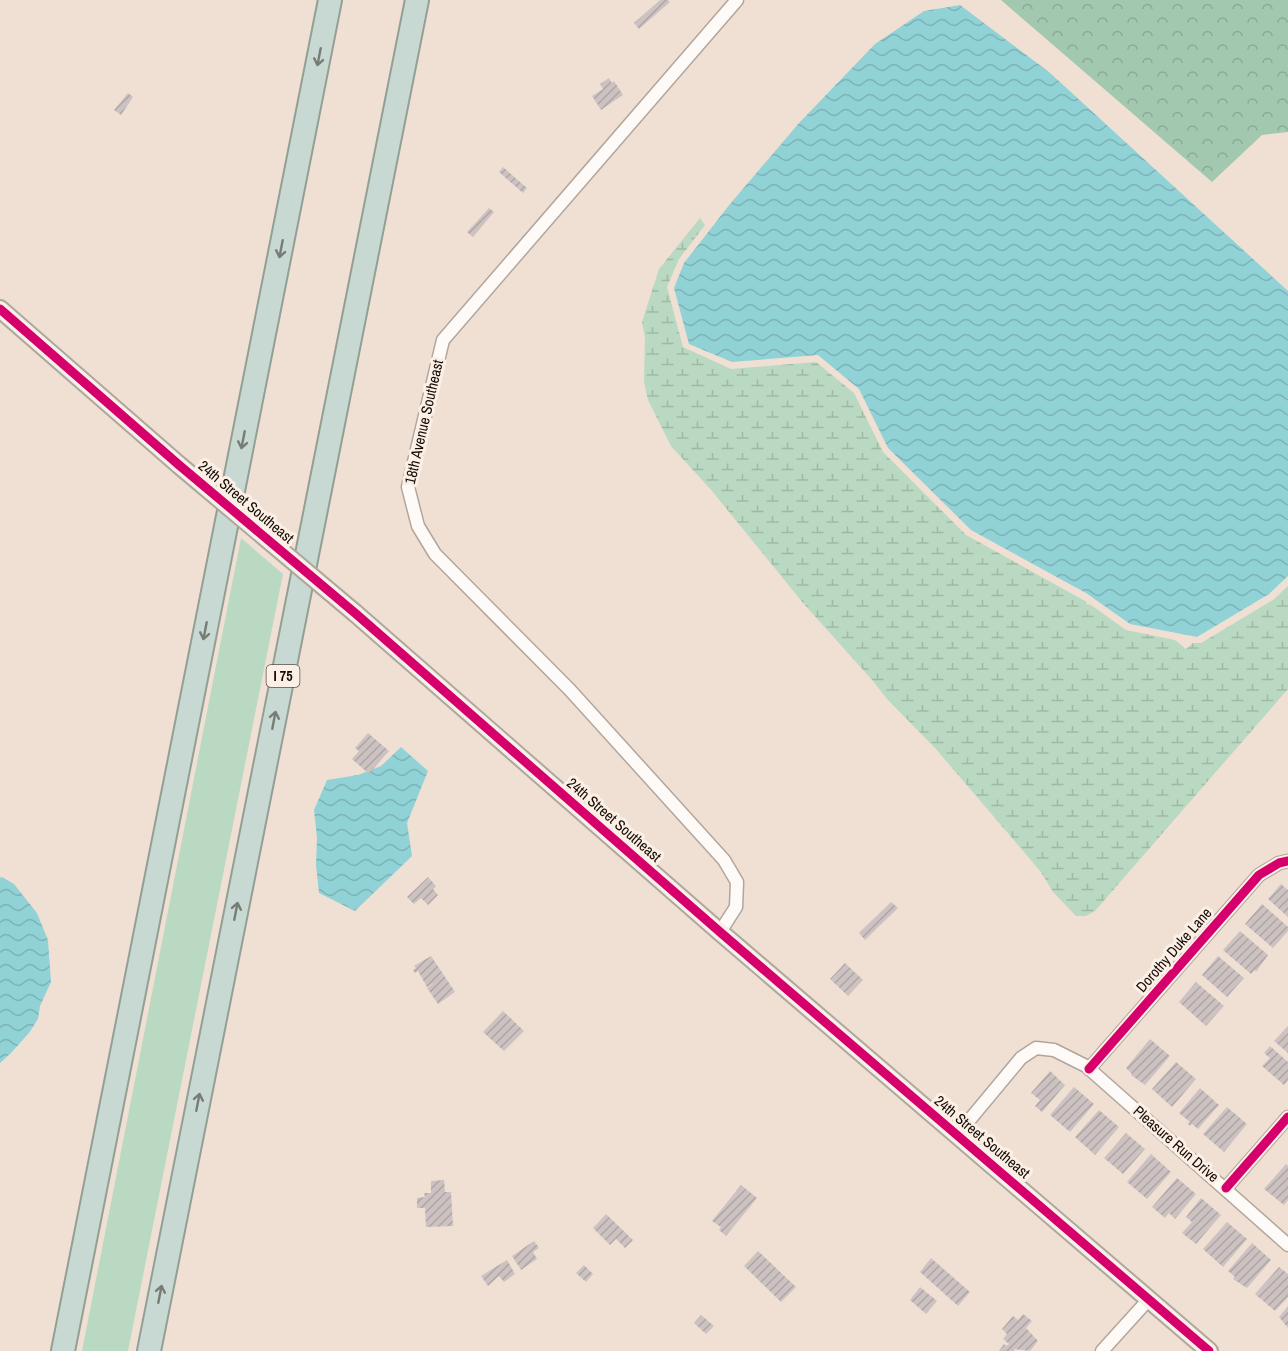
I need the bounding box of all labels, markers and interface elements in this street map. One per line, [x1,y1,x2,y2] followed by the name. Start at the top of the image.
[313,47,324,67] one-way arrow
[275,238,286,258] one-way arrow
[399,357,448,486] street label: 18th Avenue Southeast
[237,430,248,449] one-way arrow
[194,455,299,548] street label: 24th Street Southeast
[199,621,210,641] one-way arrow
[266,665,300,687] road number: I 75
[269,711,280,730] one-way arrow
[563,773,667,867] street label: 24th Street Southeast
[231,902,242,921] one-way arrow
[1131,903,1216,997] street label: Dorothy Duke Lane
[930,1090,1035,1183] street label: 24th Street Southeast
[193,1093,204,1113] one-way arrow
[1129,1100,1224,1187] street label: Pleasure Run Drive
[155,1284,166,1304] one-way arrow

